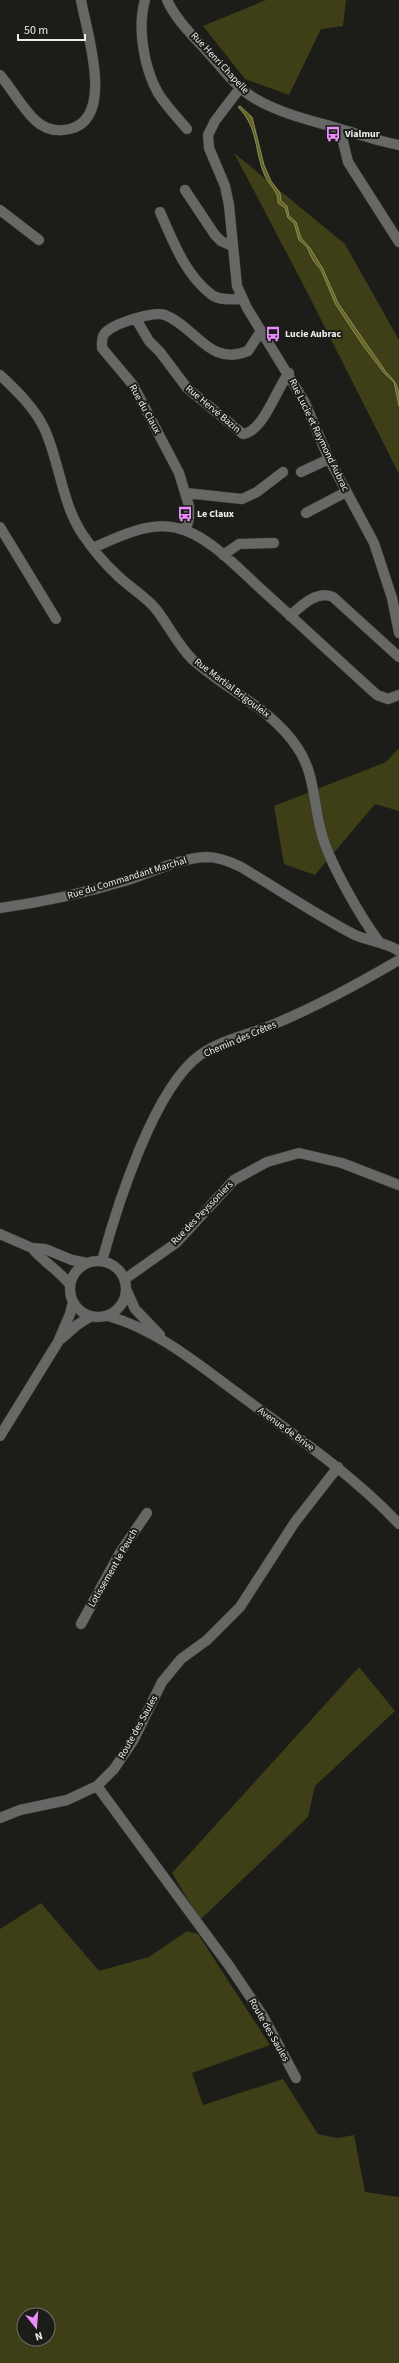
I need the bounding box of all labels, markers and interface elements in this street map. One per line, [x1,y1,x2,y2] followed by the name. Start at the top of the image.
[18,16,85,42] scale bar
[24,22,48,39] text: 50 m
[188,29,252,97] street label: Rue Henri Chapelle
[324,125,342,143] bus stop icon: Vialmur
[344,127,380,141] place label: Vialmur
[264,325,282,343] bus stop icon: Lucie Aubrac
[285,327,341,341] place label: Lucie Aubrac
[286,376,353,494] street label: Rue Lucie et Raymond Aubrac
[126,382,165,437] street label: Rue du Claux
[182,382,244,436] street label: Rue Hervé Bazin
[176,505,194,523] bus stop icon: Le Claux
[197,507,234,521] place label: Le Claux
[191,655,273,721] street label: Rue Martial Brigouleix
[66,853,189,903] street label: Rue du Commandant Marchal
[202,1017,278,1061] street label: Chemin des Crêtes
[168,1178,236,1248] street label: Rue des Peyssoniers
[255,1404,317,1454] street label: Avenue de Brive
[85,1526,141,1610] street label: Lotissement le Peuch
[115,1693,161,1761] street label: Route des Saules
[245,1996,293,2064] street label: Route des Saules
[16,2307,56,2347] north arrow
[33,2328,44,2344] text: N

